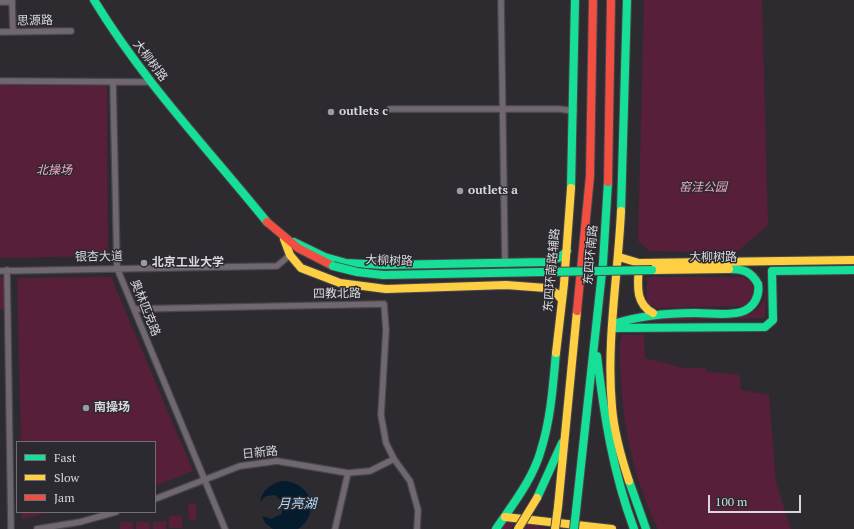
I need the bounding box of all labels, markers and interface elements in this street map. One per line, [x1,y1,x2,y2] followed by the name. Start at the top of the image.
[17,13,53,29] street label: 思源路
[130,37,170,85] street label: 大柳树路
[339,105,388,119] place label: outlets c
[326,107,336,117] marker: outlets c
[36,164,72,178] park label: 北操场
[679,181,727,195] park label: 窑洼公园
[468,184,518,198] place label: outlets a
[455,186,465,196] marker: outlets a
[581,224,601,286] street label: 东四环南路
[541,228,563,312] street label: 东四环南路辅路
[75,249,123,265] street label: 银杏大道
[689,251,737,265] street label: 大柳树路
[365,253,413,269] street label: 大柳树路
[152,256,224,270] place label: 北京工业大学
[139,258,149,268] marker: 北京工业大学
[127,277,163,339] street label: 奥林匹克路
[313,286,361,302] street label: 四教北路
[94,401,130,415] place label: 南操场
[81,403,91,413] marker: 南操场
[16,441,156,513] legend
[241,444,279,462] street label: 日新路
[54,450,76,465] text: Fast
[54,470,79,485] text: Slow
[710,487,803,513] scale bar
[54,490,75,505] text: Jam
[715,494,747,509] text: 100 m
[278,496,316,512] water label: 月亮湖

